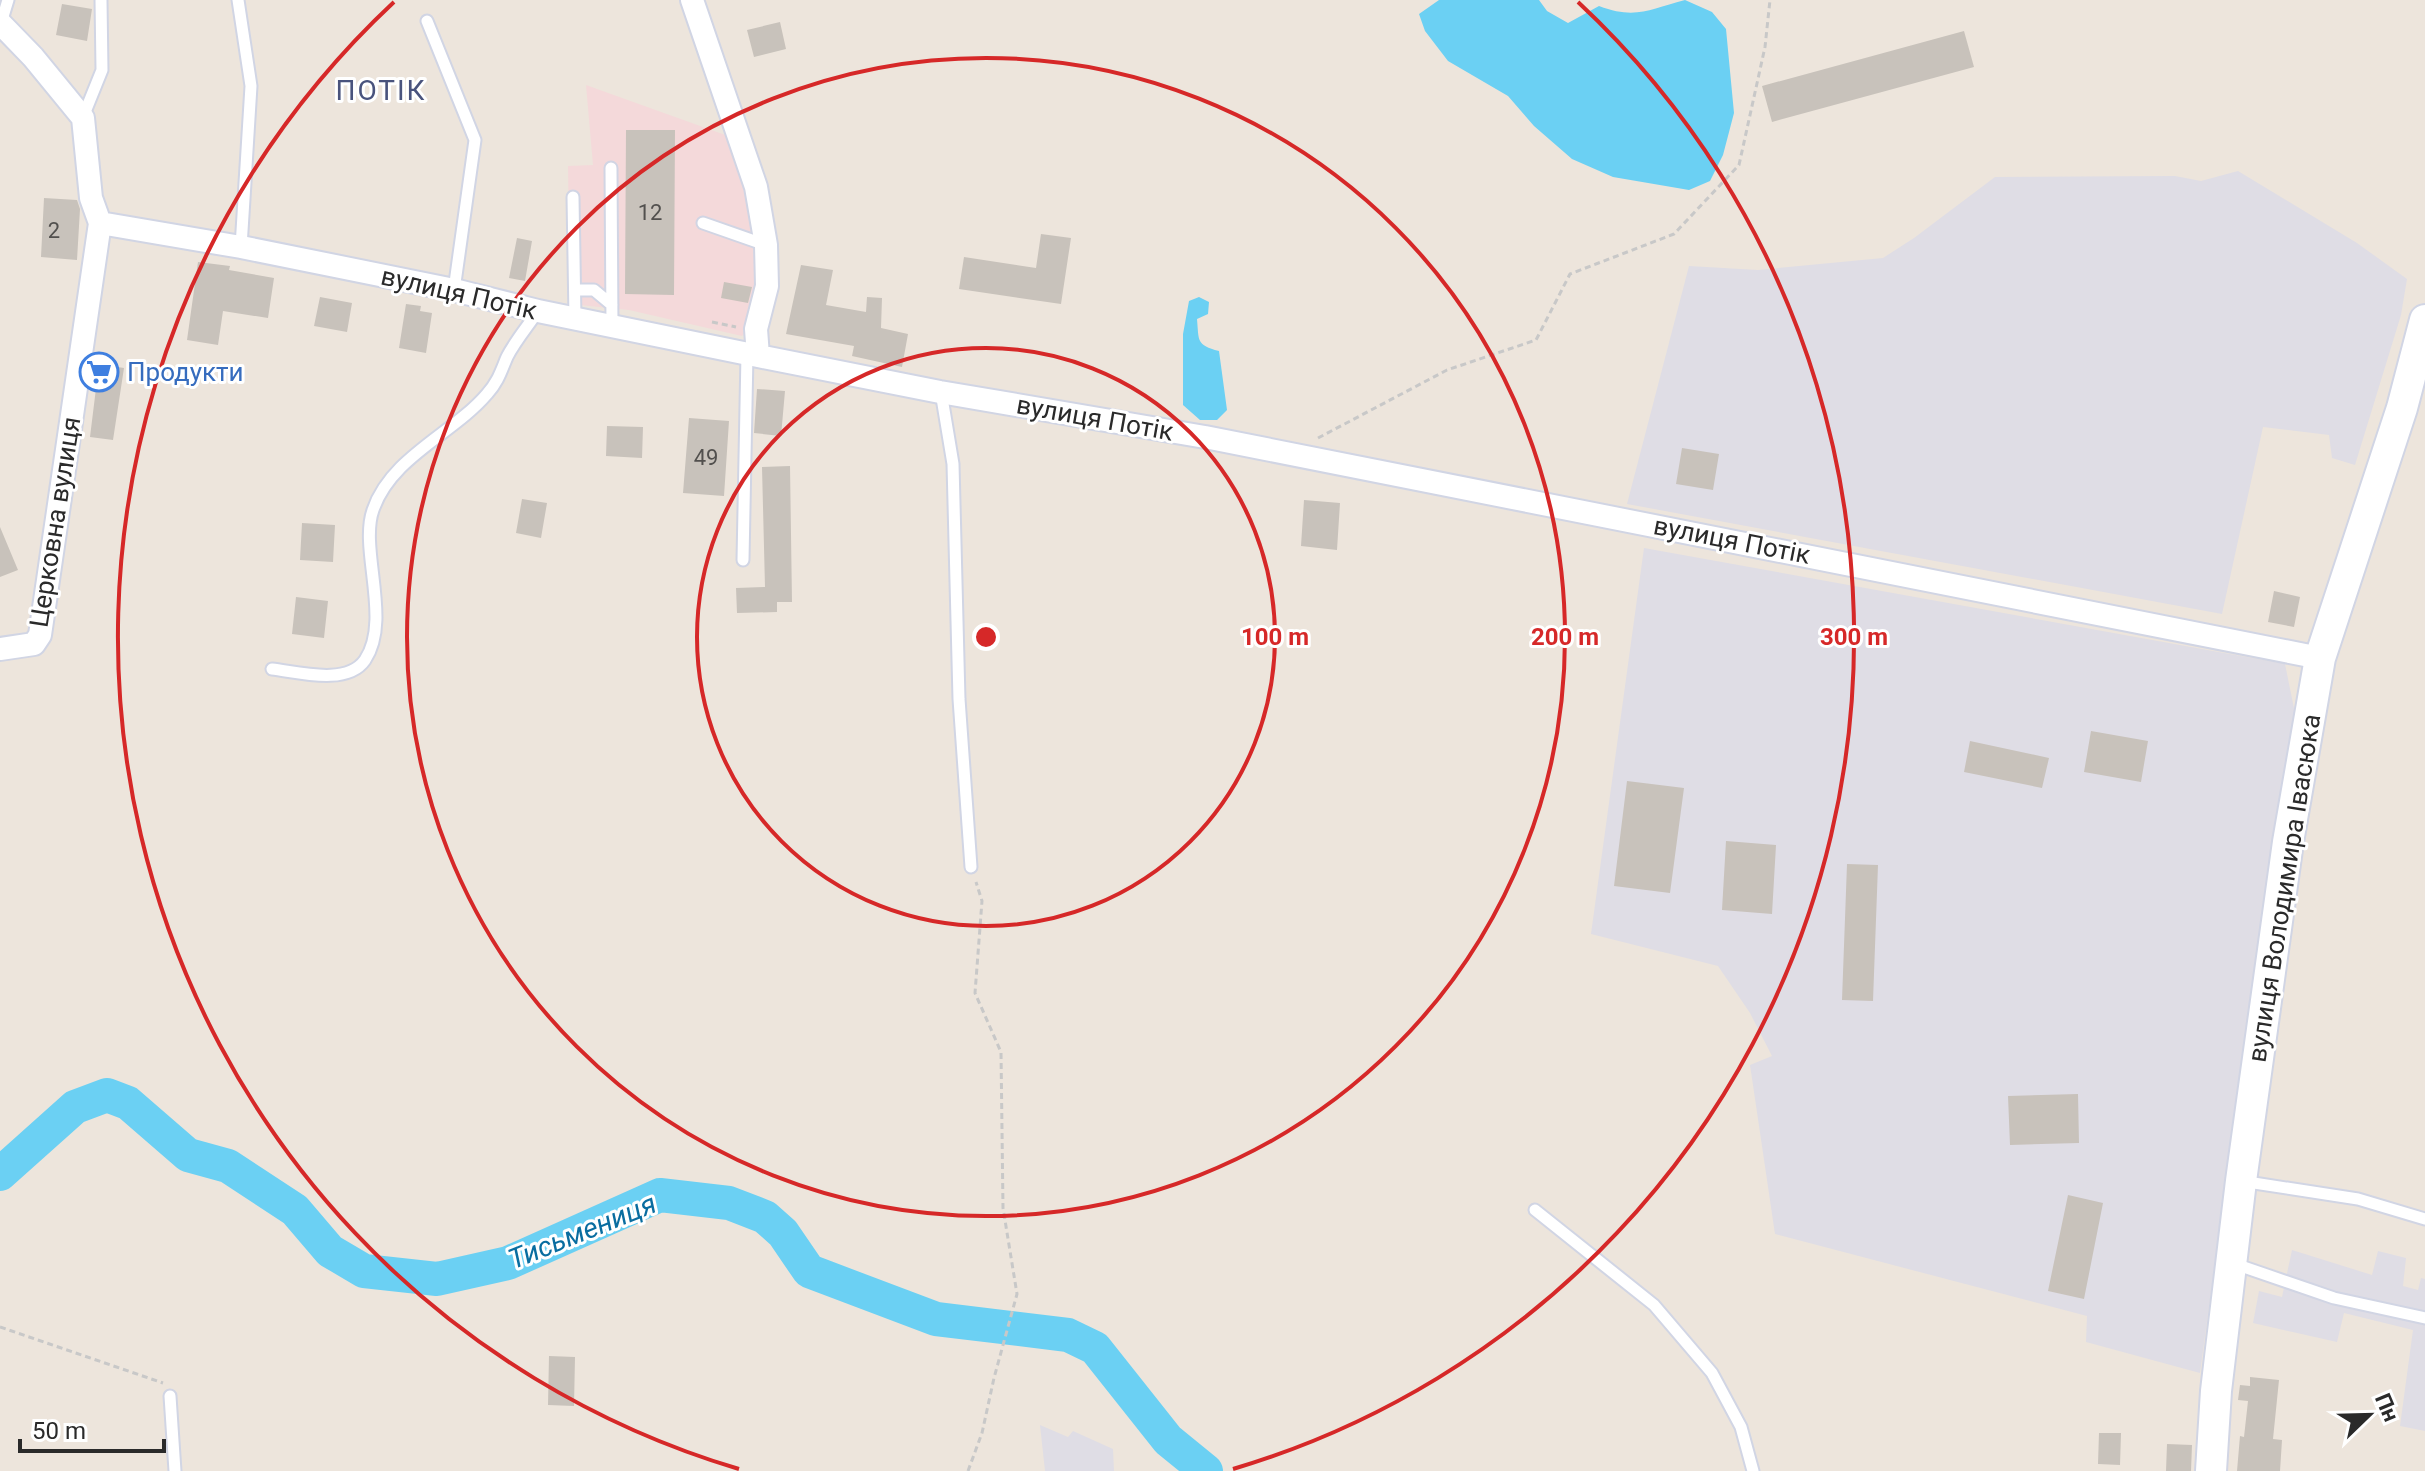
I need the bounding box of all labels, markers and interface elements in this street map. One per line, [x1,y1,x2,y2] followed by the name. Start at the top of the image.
[335,74,427,107] district label: ПОТІК
[638,200,662,225] house number: 12
[48,218,60,243] house number: 2
[378,261,540,325] street label: вулиця Потік
[78,351,120,393] supermarket icon: Продукти
[127,357,244,387] place label: Продукти
[1014,389,1176,447] street label: вулиця Потік
[24,415,86,629] street label: Церковна вулиця
[694,445,718,470] house number: 49
[1651,510,1813,570] street label: вулиця Потік
[972,623,1000,651] centre of rings
[1241,623,1309,651] text: 100 m
[1531,623,1599,651] text: 200 m
[1820,623,1888,651] text: 300 m
[2242,712,2326,1064] street label: вулиця Володимира Івасюка
[503,1187,661,1276] water label: Тисьмениця
[2329,1375,2409,1455] north arrow
[2370,1390,2404,1425] text: Пн
[20,1403,164,1453] scale bar
[32,1417,86,1445] text: 50 m

